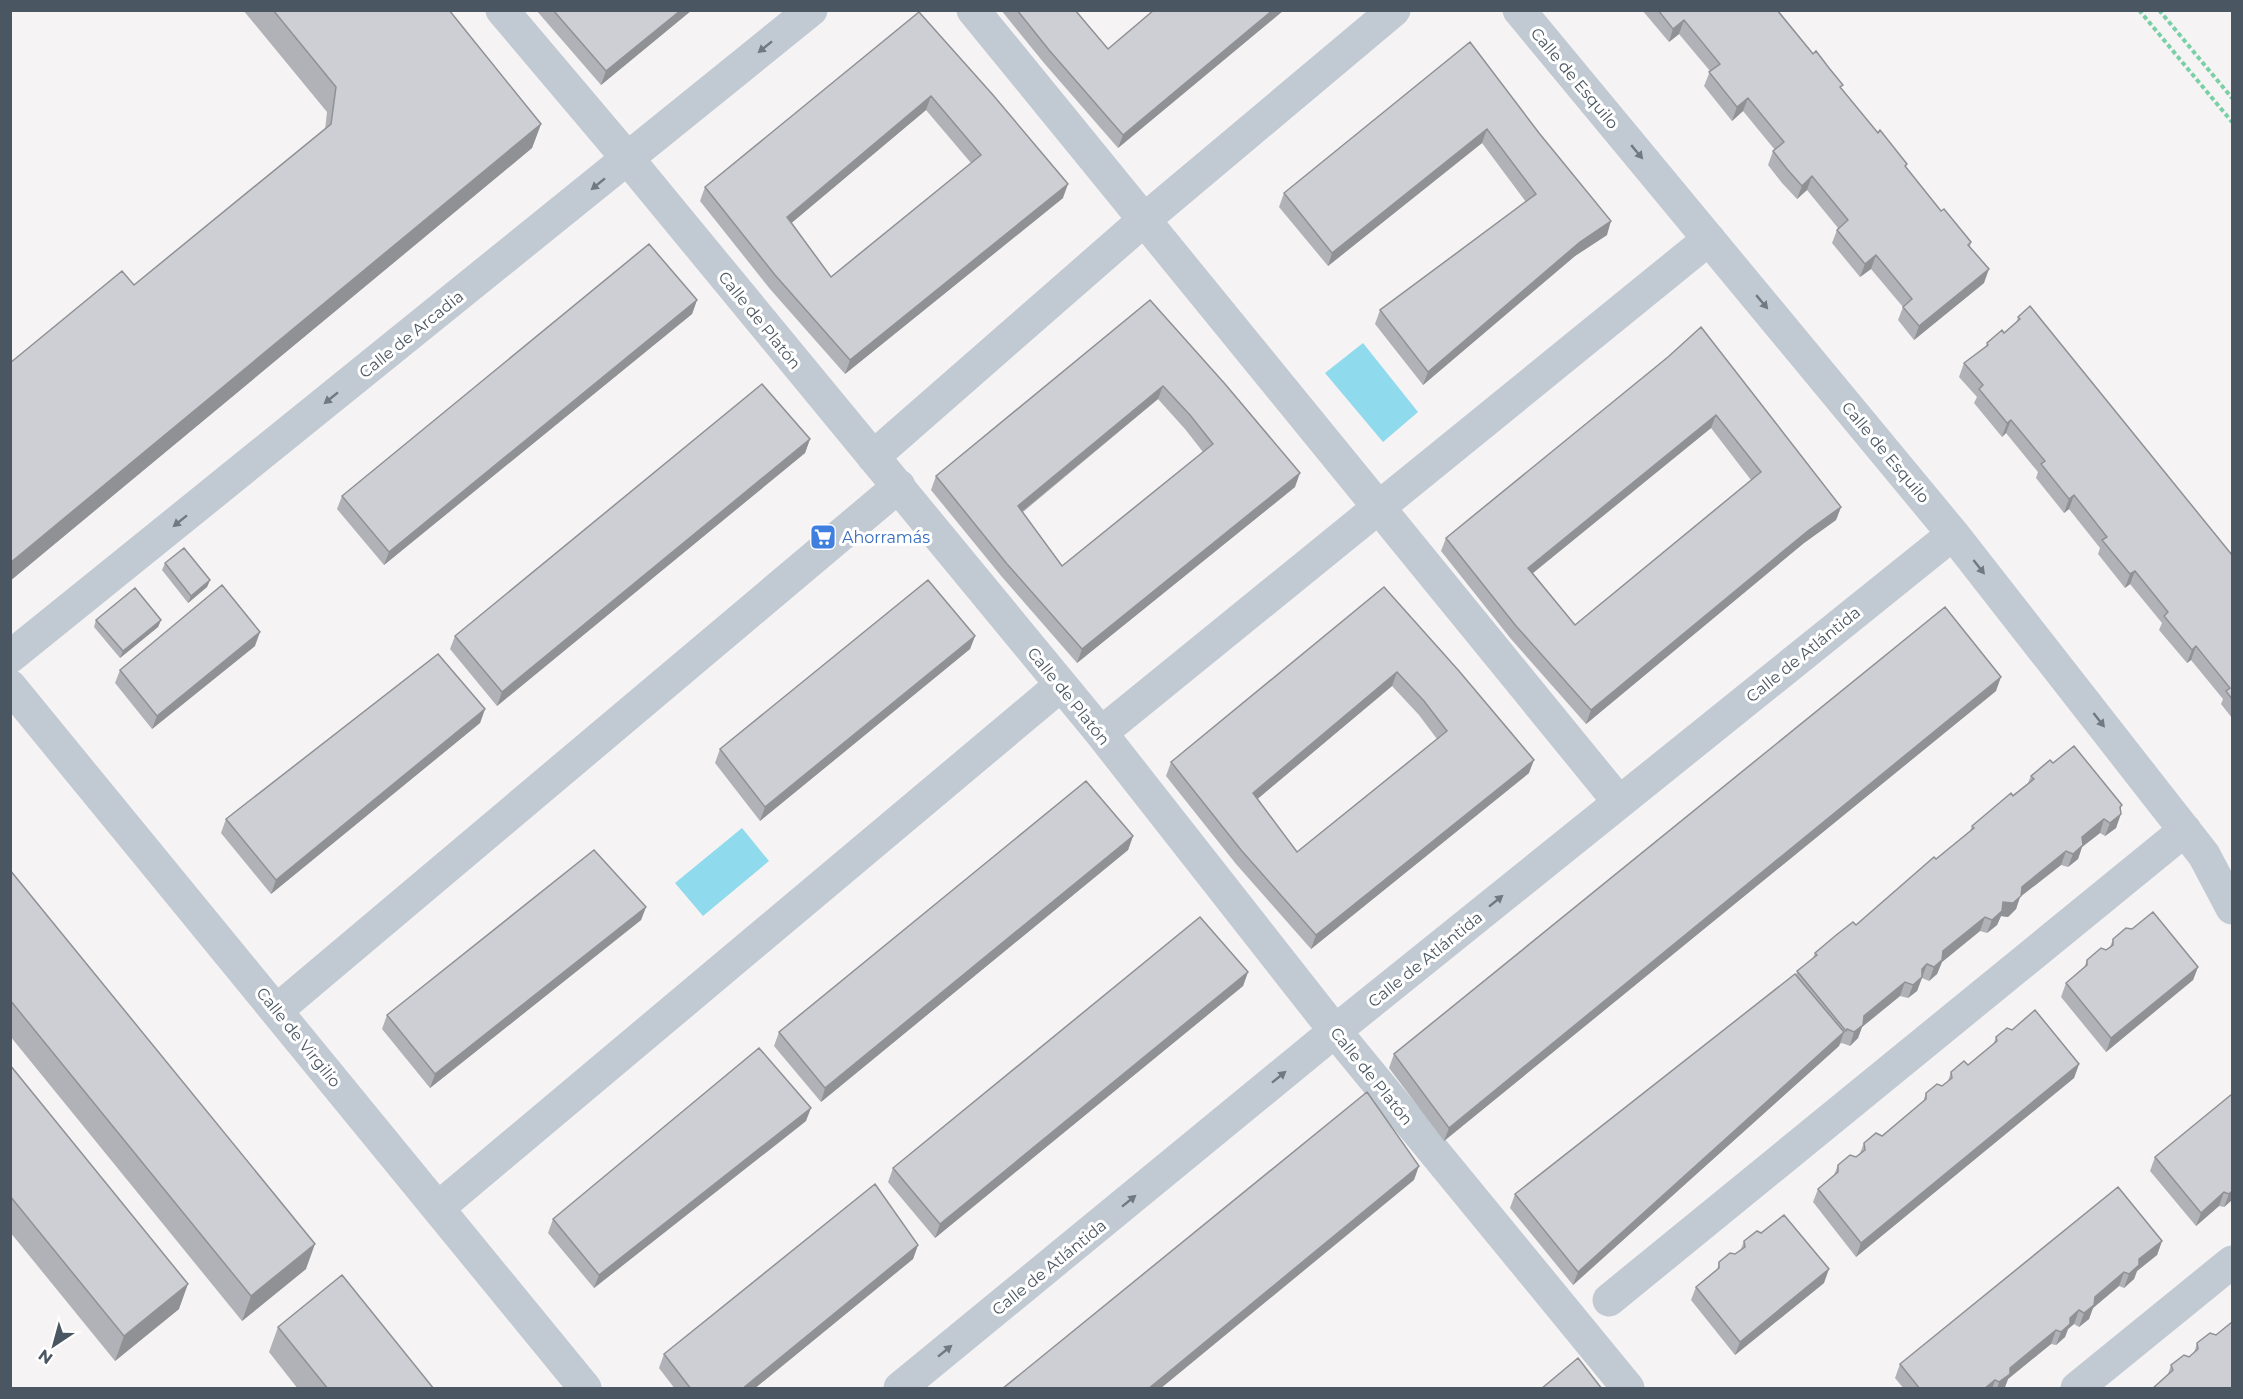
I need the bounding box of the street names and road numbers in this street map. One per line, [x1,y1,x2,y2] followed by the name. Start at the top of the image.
[1527,24,1623,133] street label: Calle de Esquilo
[714,268,805,373] street label: Calle de Platón
[355,287,467,382] street label: Calle de Arcadia
[1838,398,1934,507] street label: Calle de Esquilo
[1742,603,1864,706] street label: Calle de Atlántida
[1023,644,1114,749] street label: Calle de Platón
[1364,908,1486,1011] street label: Calle de Atlántida
[252,983,345,1091] street label: Calle de Virgilio
[1326,1024,1417,1129] street label: Calle de Platón
[988,1216,1110,1319] street label: Calle de Atlántida

